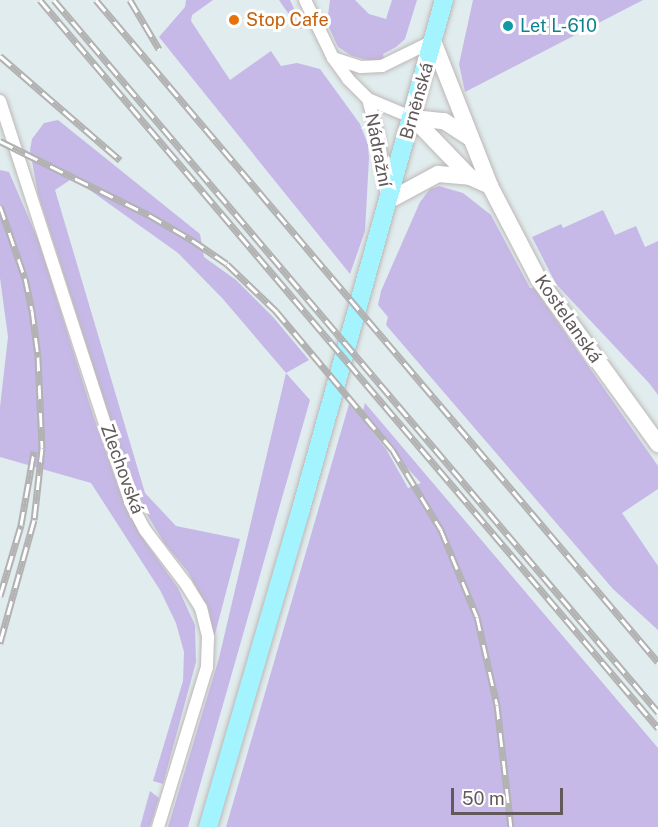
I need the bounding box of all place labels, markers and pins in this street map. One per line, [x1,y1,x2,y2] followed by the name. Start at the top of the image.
[246,9,329,31] place label: Stop Cafe
[227,13,241,27] marker: Stop Cafe
[520,15,597,37] place label: Let L-610
[501,19,515,33] marker: Let L-610

